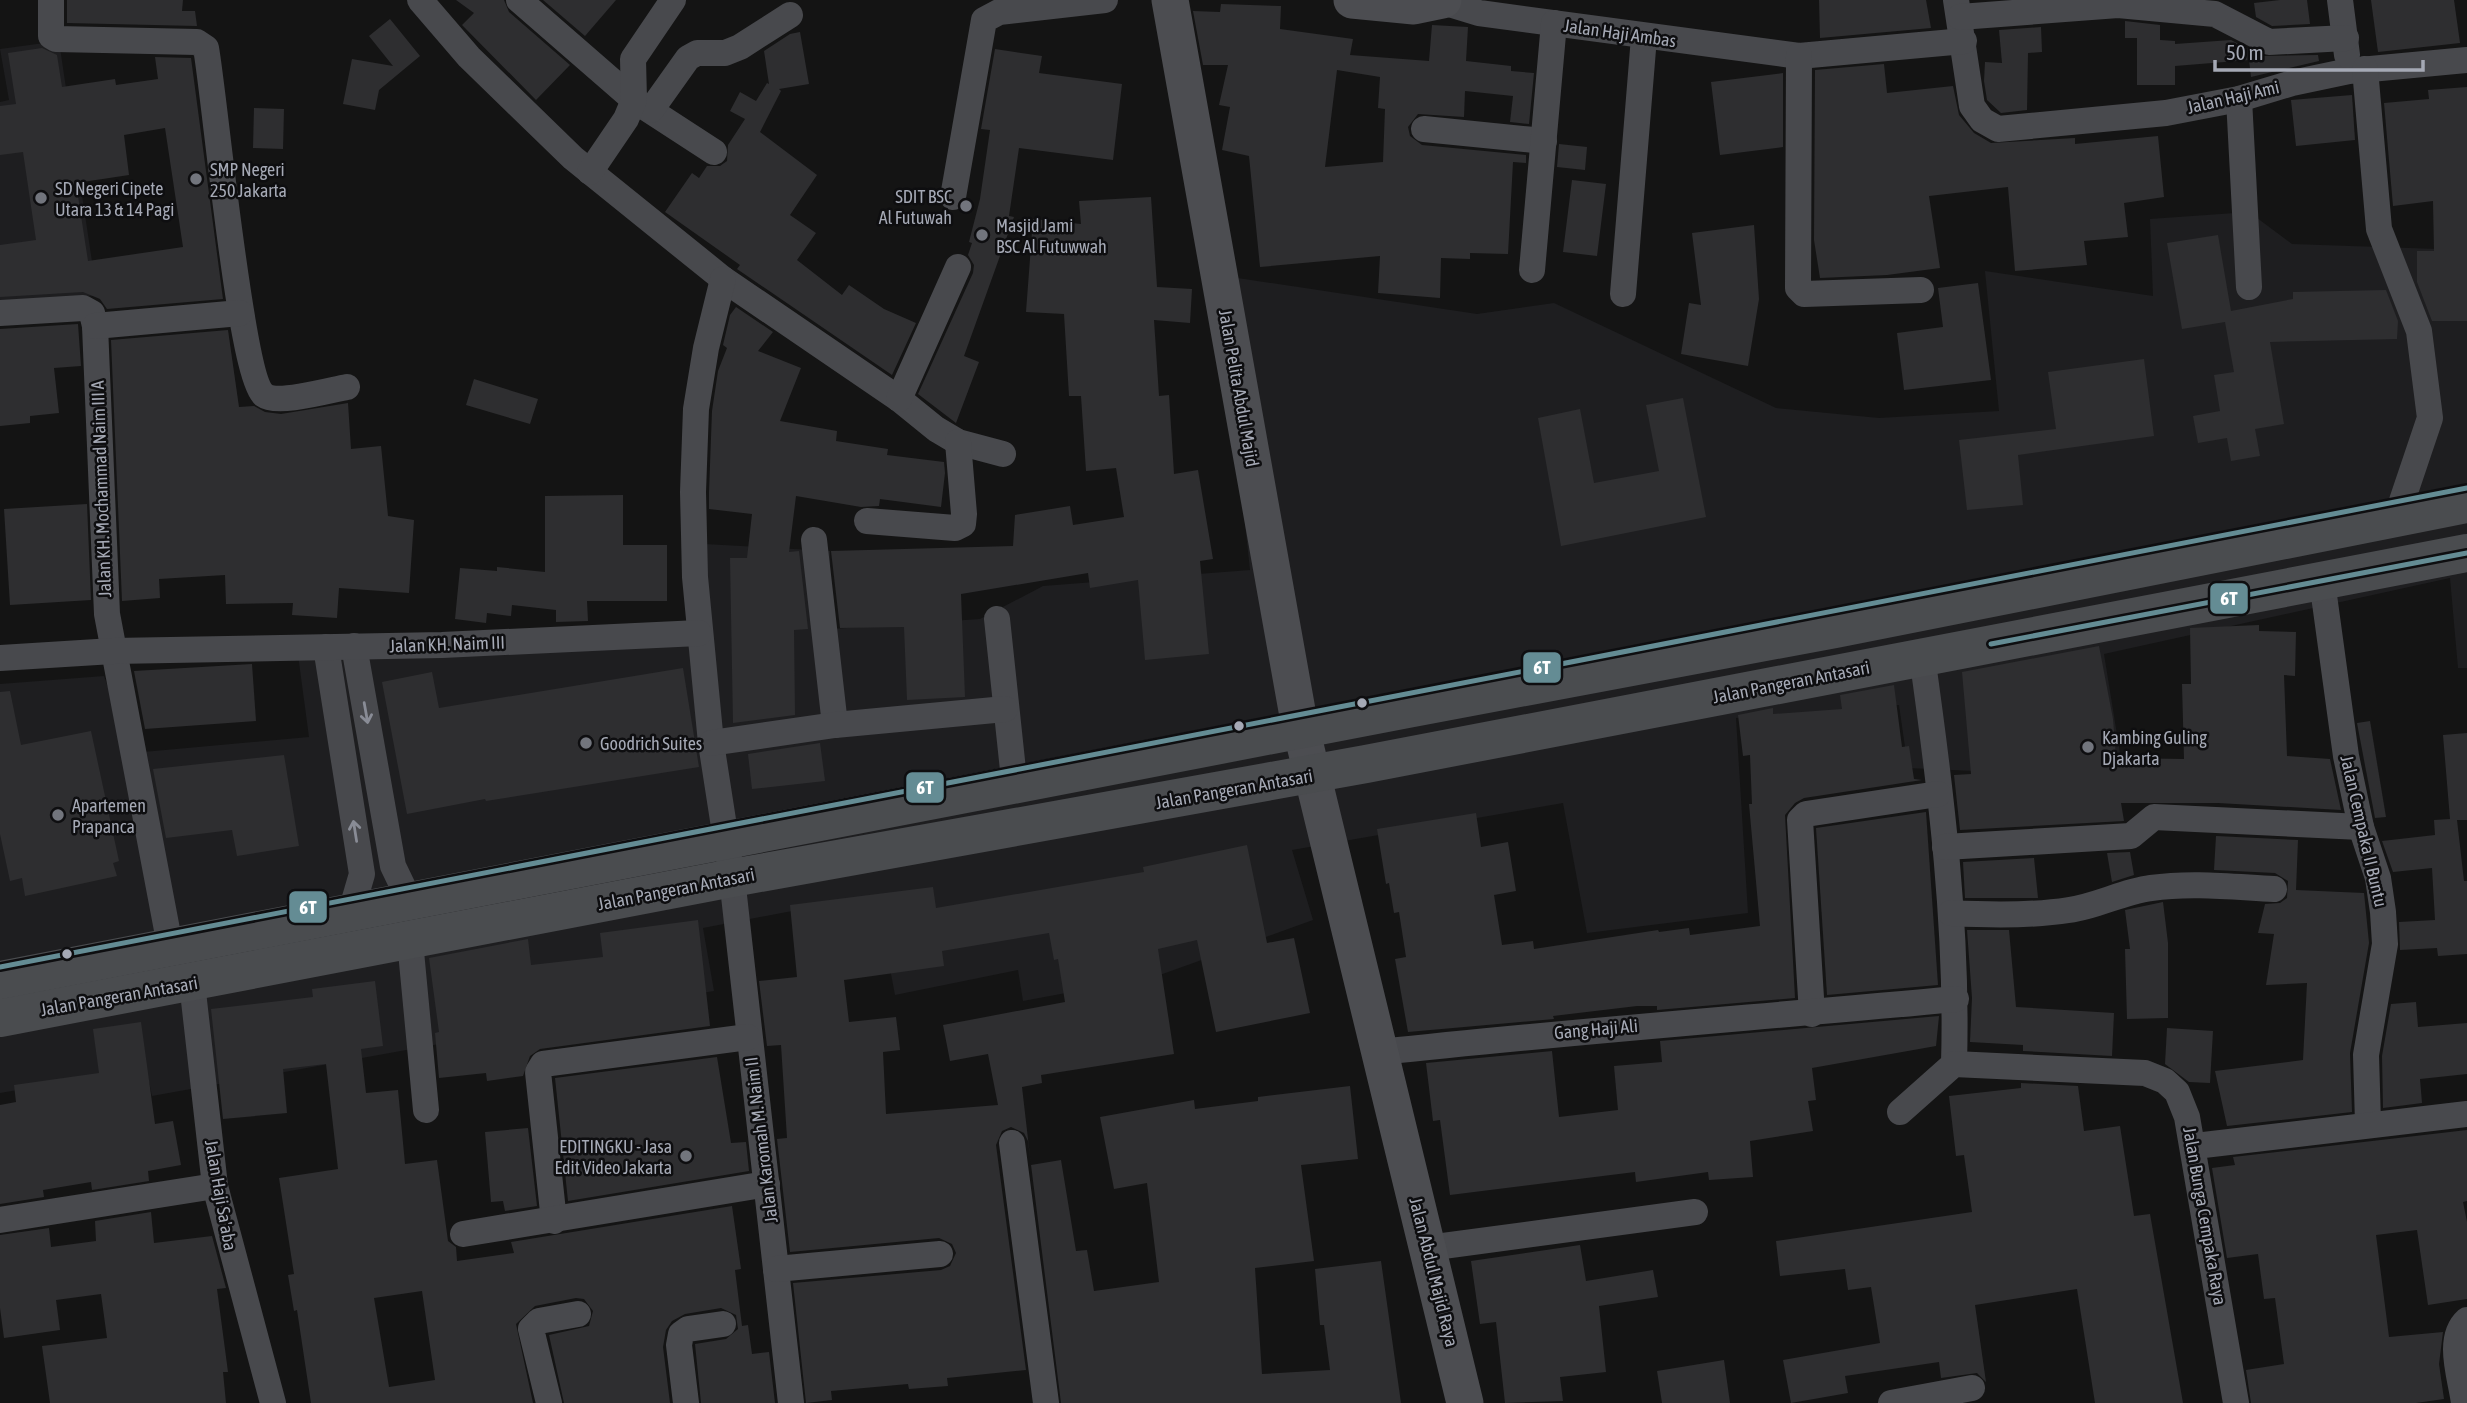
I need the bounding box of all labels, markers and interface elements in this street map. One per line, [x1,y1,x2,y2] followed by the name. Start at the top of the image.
[1563,15,1677,51] street label: Jalan Haji Ambas
[2215,28,2423,72] scale bar
[2226,40,2264,64] text: 50 m
[2185,76,2281,118] street label: Jalan Haji Ami
[210,159,287,201] place label: SMP Negeri 250 Jakarta
[188,171,204,187] marker: SMP Negeri 250 Jakarta
[55,178,174,220] place label: SD Negeri Cipete Utara 13 & 14 Pagi
[879,186,952,228] place label: SDIT BSC Al Futuwah
[33,190,49,206] marker: SD Negeri Cipete Utara 13 & 14 Pagi
[958,198,974,214] marker: SDIT BSC Al Futuwah
[996,215,1107,257] place label: Masjid Jami BSC Al Futuwwah
[974,227,990,243] marker: Masjid Jami BSC Al Futuwwah
[1215,308,1263,468] street label: Jalan Pelita Abdul Majid
[87,380,115,598] street label: Jalan KH. Mochammad Naim III A
[2209,582,2249,615] line badge: 6T
[2220,587,2238,609] text: 6T
[389,631,505,657] street label: Jalan KH. Naim III
[1522,651,1562,684] line badge: 6T
[1533,656,1551,678] text: 6T
[1711,656,1871,708] street label: Jalan Pangeran Antasari
[1355,696,1369,710] unlabelled marker
[360,701,373,724] one-way arrow
[1232,719,1246,733] unlabelled marker
[2102,727,2207,769] place label: Kambing Guling Djakarta
[600,733,702,754] place label: Goodrich Suites
[578,735,594,751] marker: Goodrich Suites
[2080,739,2096,755] marker: Kambing Guling Djakarta
[2336,753,2392,909] street label: Jalan Cempaka II Buntu
[1154,765,1314,813] street label: Jalan Pangeran Antasari
[905,771,945,804] line badge: 6T
[916,776,934,798] text: 6T
[72,795,146,837] place label: Apartemen Prapanca
[50,807,66,823] marker: Apartemen Prapanca
[348,821,361,843] one-way arrow
[596,863,756,915] street label: Jalan Pangeran Antasari
[288,890,328,924] line badge: 6T
[299,896,317,918] text: 6T
[60,947,74,961] unlabelled marker
[39,972,199,1020] street label: Jalan Pangeran Antasari
[1553,1015,1639,1043] street label: Gang Haji Ali
[740,1056,782,1224] street label: Jalan Karomah M. Naim II
[2179,1125,2231,1307] street label: Jalan Bunga Cempaka Raya
[554,1136,672,1178] place label: EDITINGKU - Jasa Edit Video Jakarta
[201,1138,241,1252] street label: Jalan Haji Sa'aba
[678,1148,694,1164] marker: EDITINGKU - Jasa Edit Video Jakarta
[1405,1195,1463,1349] street label: Jalan Abdul Majid Raya

